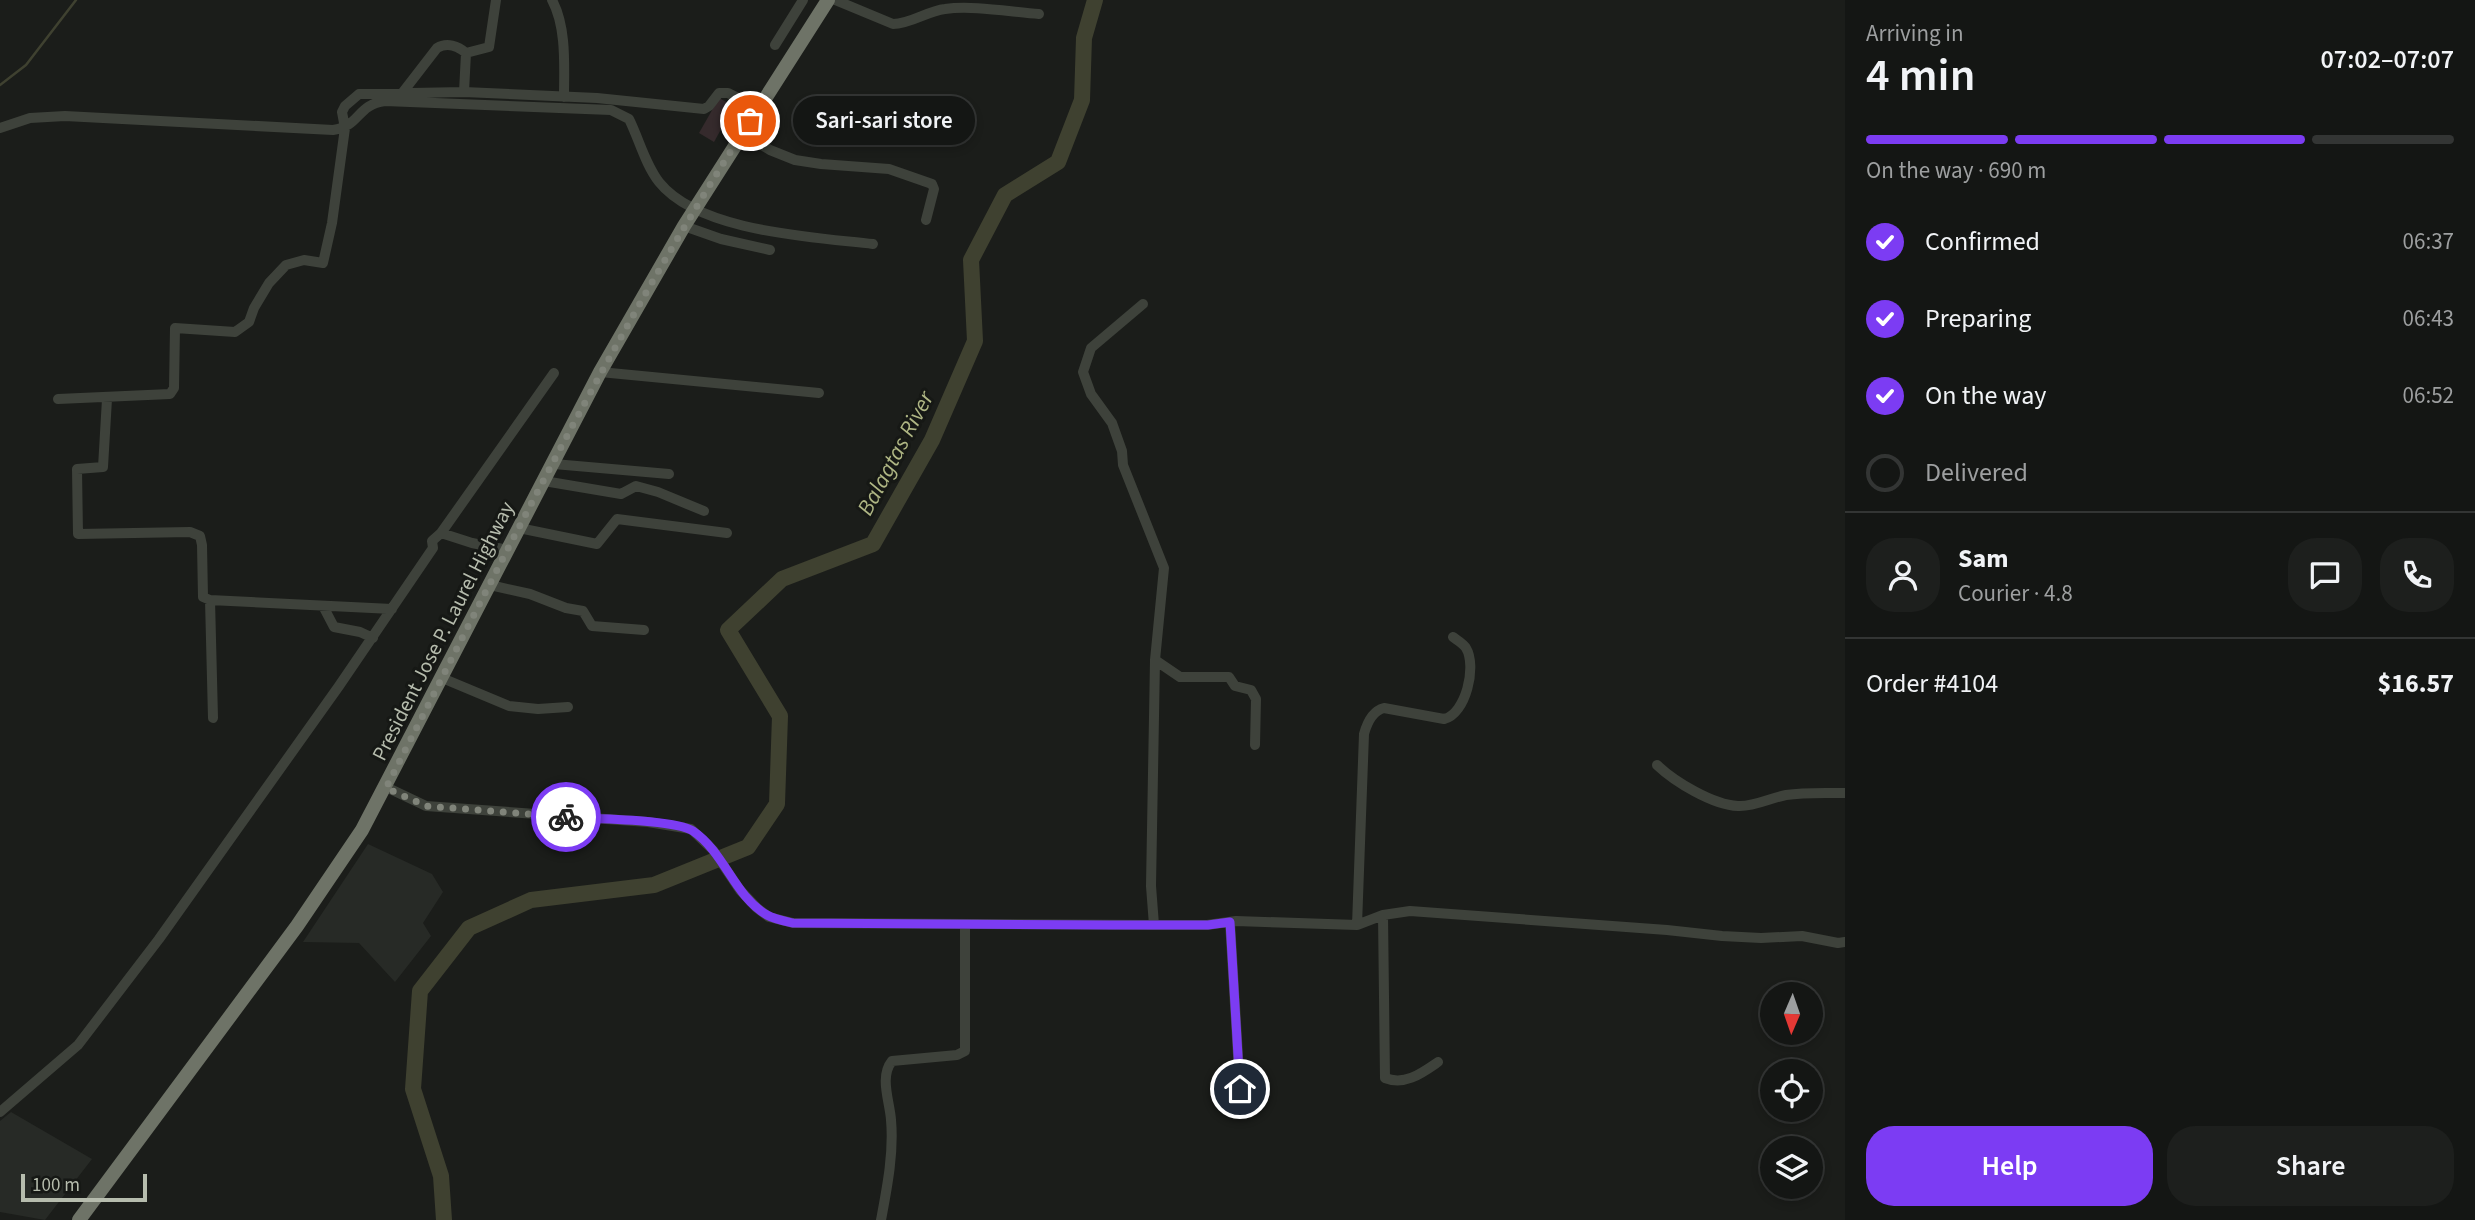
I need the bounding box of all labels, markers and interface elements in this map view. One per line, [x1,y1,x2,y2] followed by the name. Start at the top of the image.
[1866,17,1964,50] text: Arriving in
[2321,41,2454,78] text: 07:02–07:07
[1866,43,1975,108] text: 4 min
[720,91,780,151] pin
[792,96,974,146] callout: Sari-sari store
[731,102,769,140] icon: bag
[815,104,953,137] text: Sari-sari store
[1866,154,2046,187] text: On the way · 690 m
[1866,223,1904,261] icon: check
[1925,223,2040,260] text: Confirmed
[2403,225,2454,258] text: 06:37
[1866,300,1904,338] icon: check
[1925,300,2031,337] text: Preparing
[2403,302,2454,335] text: 06:43
[1866,377,1904,415] icon: check
[1925,377,2046,414] text: On the way
[2403,379,2454,412] text: 06:52
[849,384,943,521] water label: Balagtas River
[1925,454,2028,491] text: Delivered
[364,496,522,766] street label: President Jose P. Laurel Highway
[1866,538,1940,612] button: person
[2288,538,2362,612] button: chat
[2380,538,2454,612] button: phone
[1958,540,2008,577] text: Sam
[1958,577,2073,610] text: Courier · 4.8
[1866,665,1998,702] text: Order #4104
[2378,665,2454,702] text: $16.57
[531,782,601,852] courier
[547,798,585,836] icon: bike
[1760,982,1824,1045] north arrow
[1760,982,1823,1199] map controls
[1210,1059,1270,1119] pin
[1760,1059,1823,1122] button: locate
[1221,1070,1259,1108] icon: home
[1866,1126,2153,1206] button: Help
[2167,1126,2454,1206] button: Share
[1760,1136,1823,1199] button: layers
[21,1171,147,1203] scale bar
[32,1172,80,1199] text: 100 m

